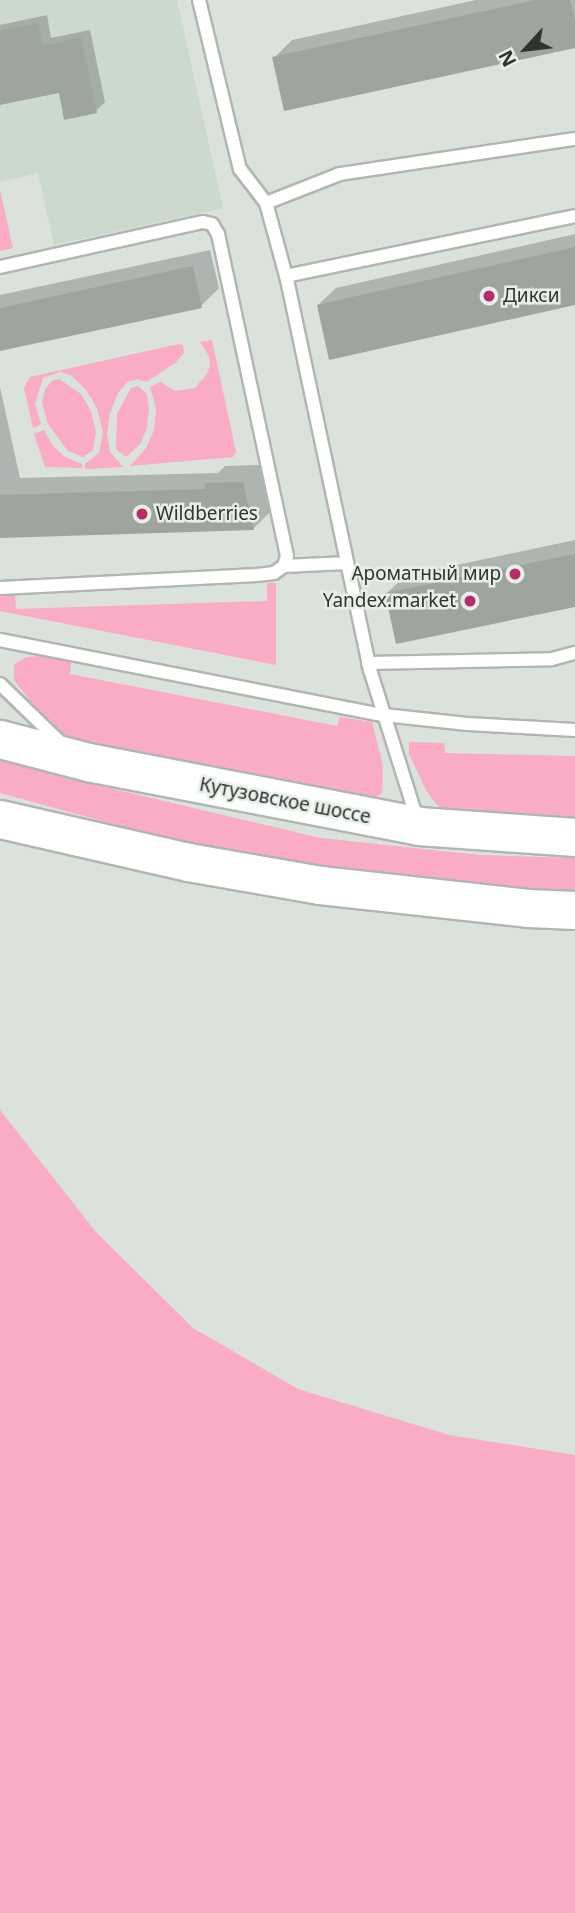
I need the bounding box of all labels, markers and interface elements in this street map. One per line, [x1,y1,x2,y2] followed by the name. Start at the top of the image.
[491,14,561,84] north arrow
[492,46,522,71] text: N
[503,285,560,307] place label: Дикси
[481,288,497,304] marker: Дикси
[156,503,258,525] place label: Wildberries
[134,506,150,522] marker: Wildberries
[351,563,501,585] place label: Ароматный мир
[507,566,523,582] marker: Ароматный мир
[323,590,456,612] place label: Yandex.market
[462,593,478,609] marker: Yandex.market
[197,773,373,829] street label: Кутузовское шоссе

